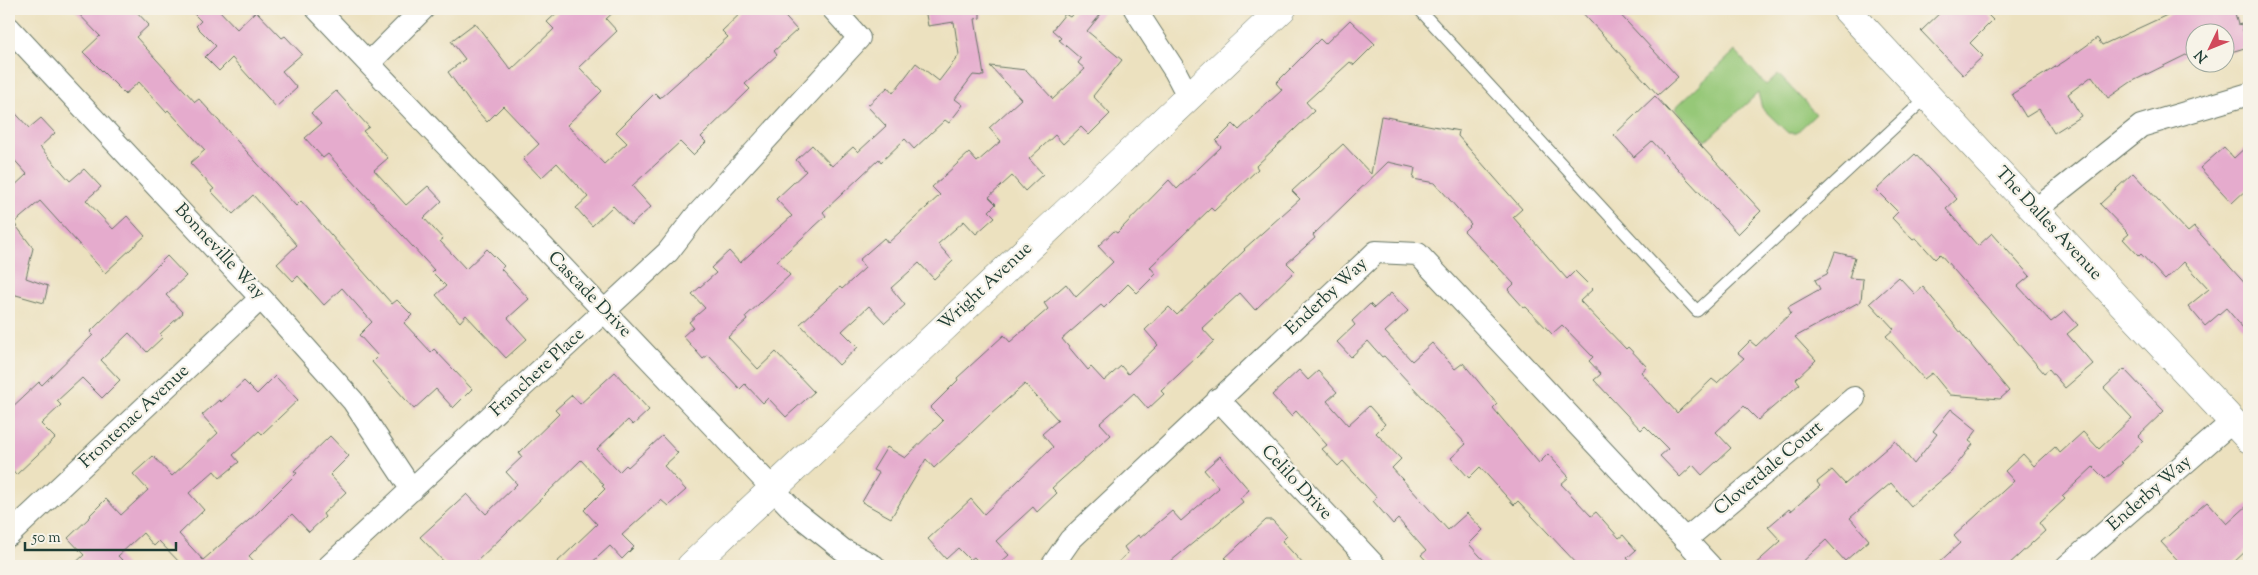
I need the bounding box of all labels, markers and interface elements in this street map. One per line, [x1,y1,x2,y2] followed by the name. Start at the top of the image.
[2186,22,2236,72] north arrow
[2191,45,2213,66] text: N
[1988,161,2108,287] street label: The Dalles Avenue
[168,198,270,306] street label: Bonneville Way
[933,237,1039,337] street label: Wright Avenue
[541,246,637,344] street label: Cascade Drive
[1280,252,1374,342] street label: Enderby Way
[485,322,591,424] street label: Franchere Place
[74,359,196,475] street label: Frontenac Avenue
[1709,416,1829,522] street label: Cloverdale Court
[1254,440,1338,526] street label: Celilo Drive
[2102,450,2198,538] street label: Enderby Way
[25,520,176,552] scale bar
[31,528,61,549] text: 50 m

